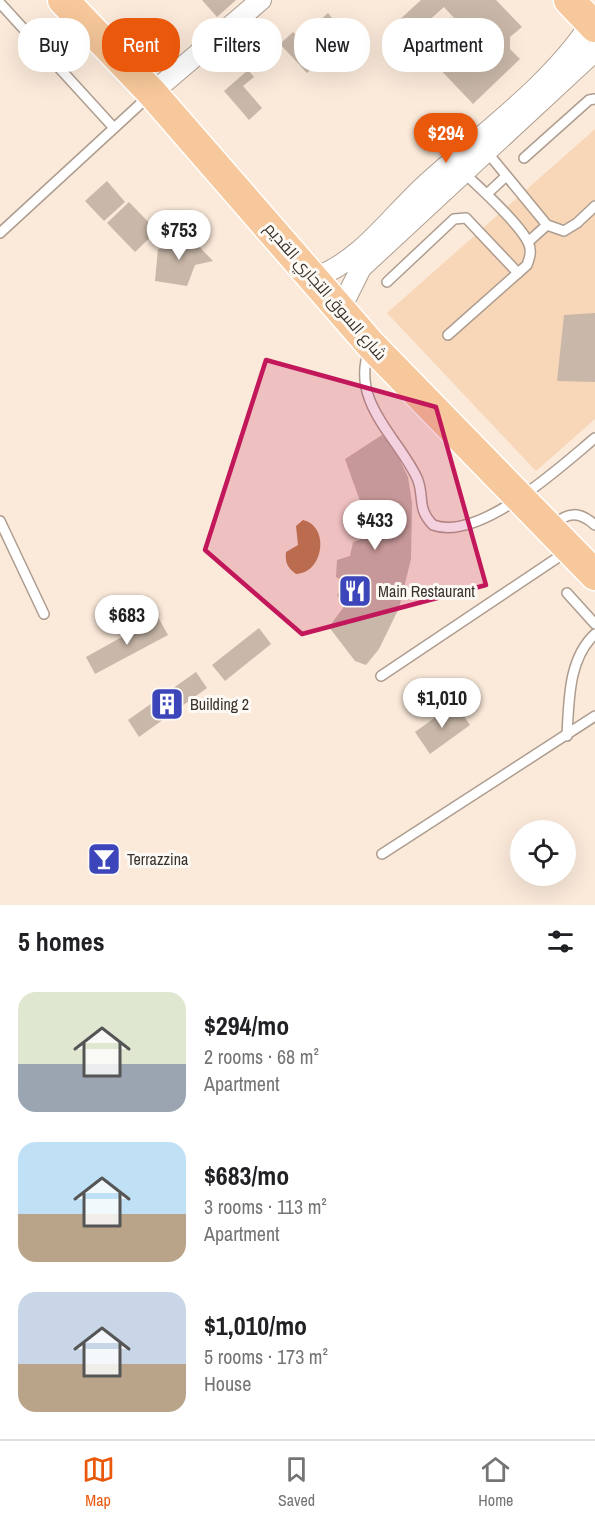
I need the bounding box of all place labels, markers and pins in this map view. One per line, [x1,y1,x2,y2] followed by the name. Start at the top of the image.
[410,113,482,164] pin: $294
[143,210,215,261] pin: $753
[339,500,411,551] pin: $433
[337,573,373,609] restaurant icon: Main Restaurant
[378,580,475,602] place label: Main Restaurant
[91,595,163,646] pin: $683
[393,678,491,729] pin: $1,010
[149,686,185,722] building icon: Building 2
[190,693,249,715] place label: Building 2
[86,841,122,877] bar icon: Terrazzina
[127,848,189,870] place label: Terrazzina

